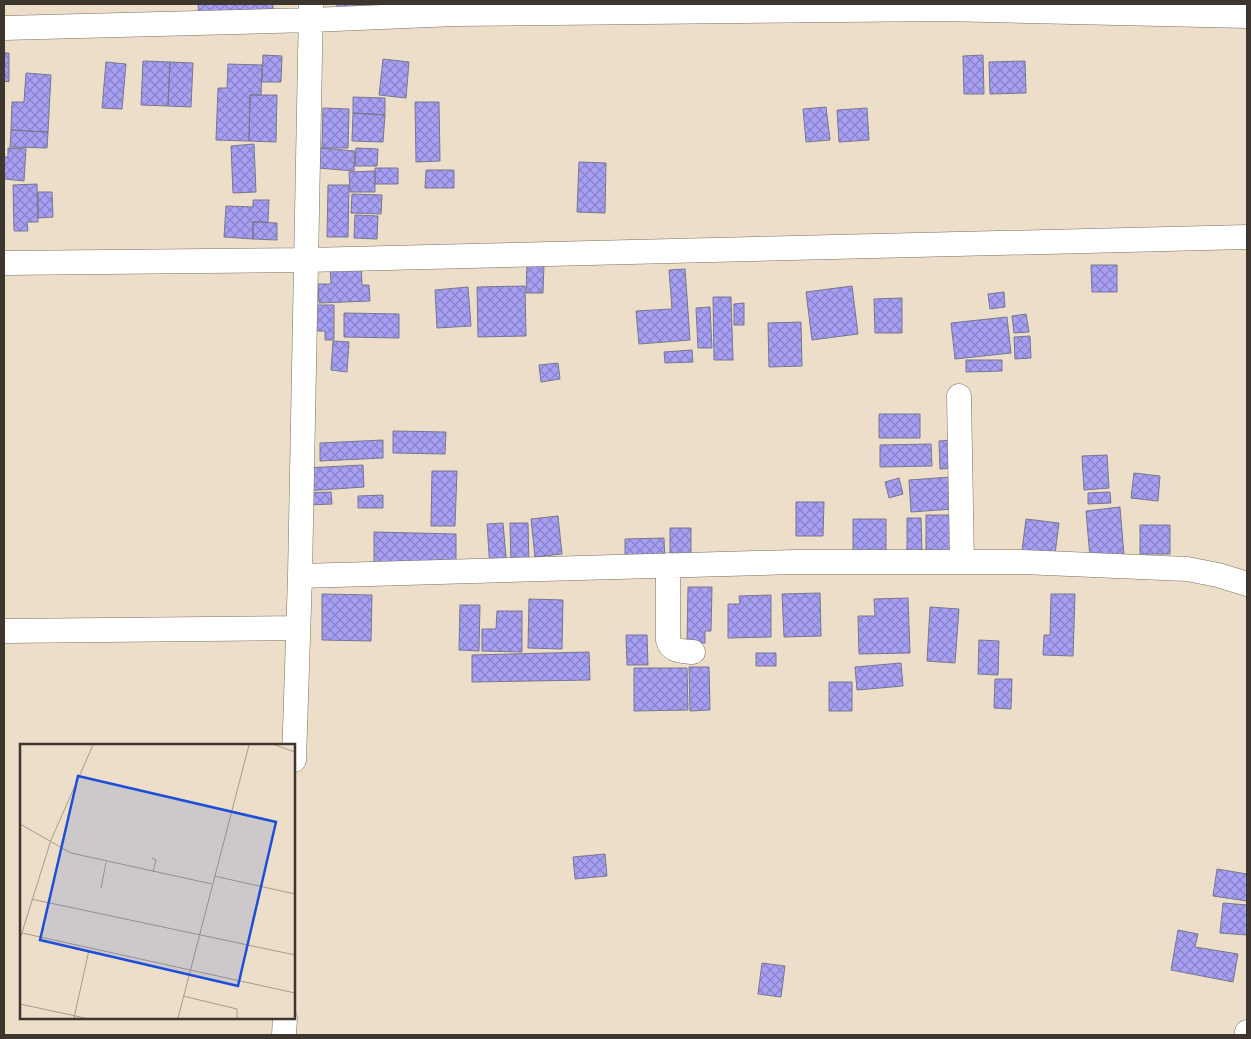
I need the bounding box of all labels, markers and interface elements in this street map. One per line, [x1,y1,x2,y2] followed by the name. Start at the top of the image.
[20,744,295,1019] inset map

